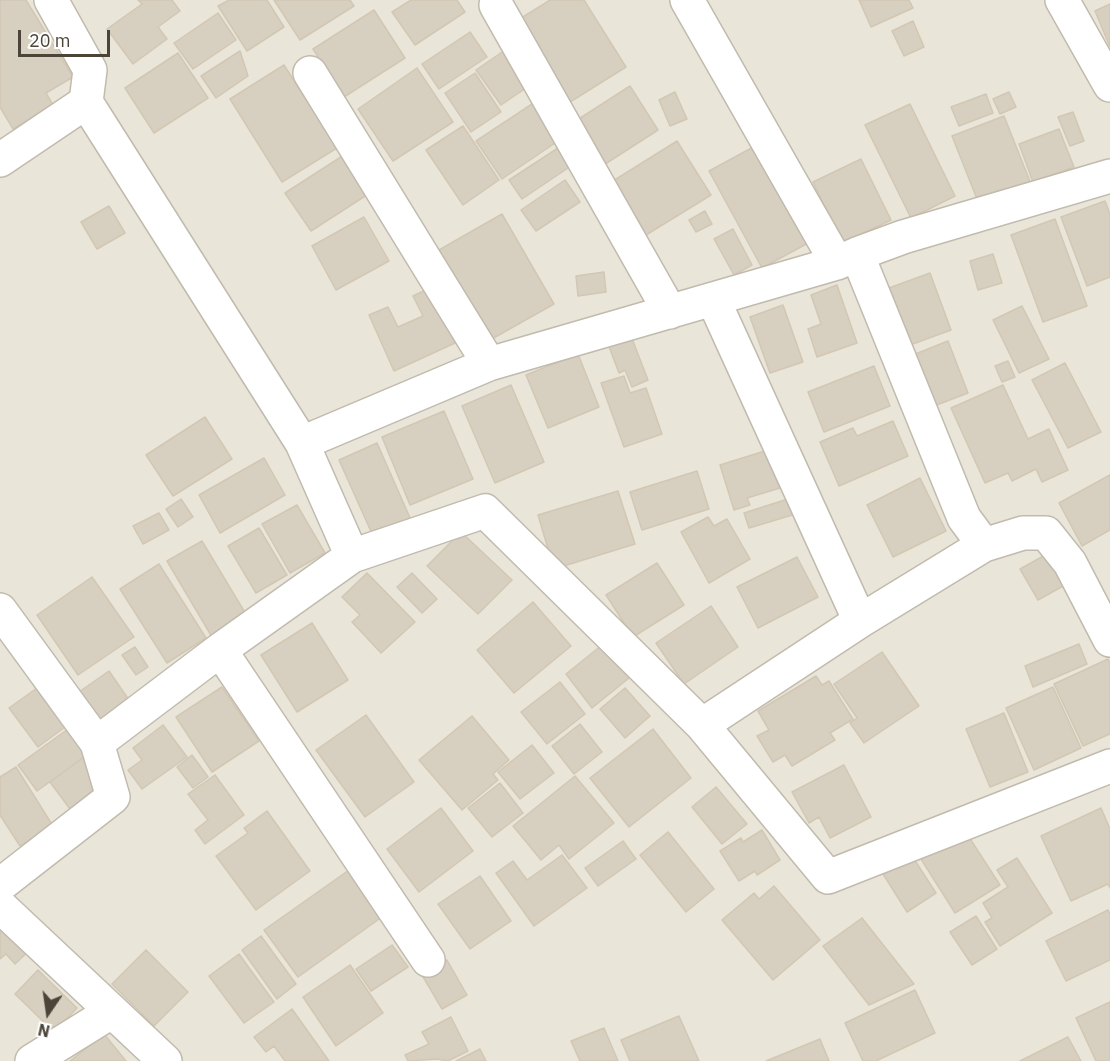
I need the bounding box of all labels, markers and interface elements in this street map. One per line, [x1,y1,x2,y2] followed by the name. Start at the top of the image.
[21,18,112,56] scale bar
[29,29,71,52] text: 20 m
[18,983,78,1043] north arrow
[36,1019,52,1042] text: N

